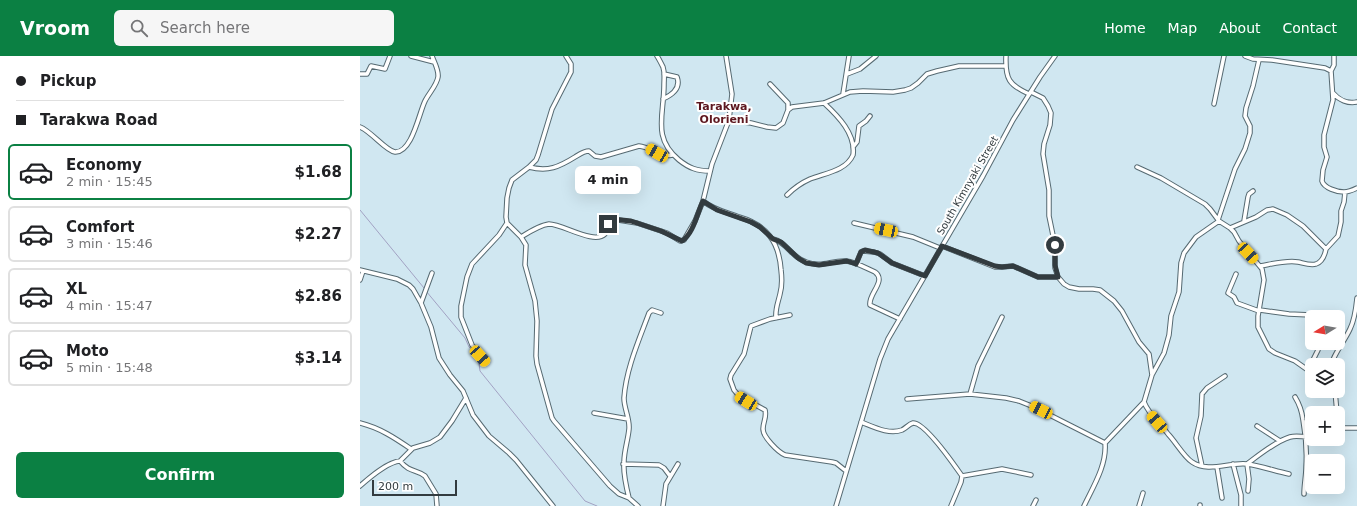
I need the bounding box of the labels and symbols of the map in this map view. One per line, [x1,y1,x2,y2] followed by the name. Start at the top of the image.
[696,100,752,126] district label: Tarakwa, Olorieni
[935,134,1000,236] street label: South Kimnyaki Street
[644,142,670,164] car
[575,166,641,194] callout: 4 min
[599,215,617,233] route end
[873,222,899,238] car
[1046,236,1064,254] route start
[1235,240,1261,266] car
[1305,310,1345,350] north arrow
[468,343,492,369] car
[733,390,759,412] car
[1028,399,1054,421] car
[1145,409,1169,435] car
[372,478,457,497] scale bar

